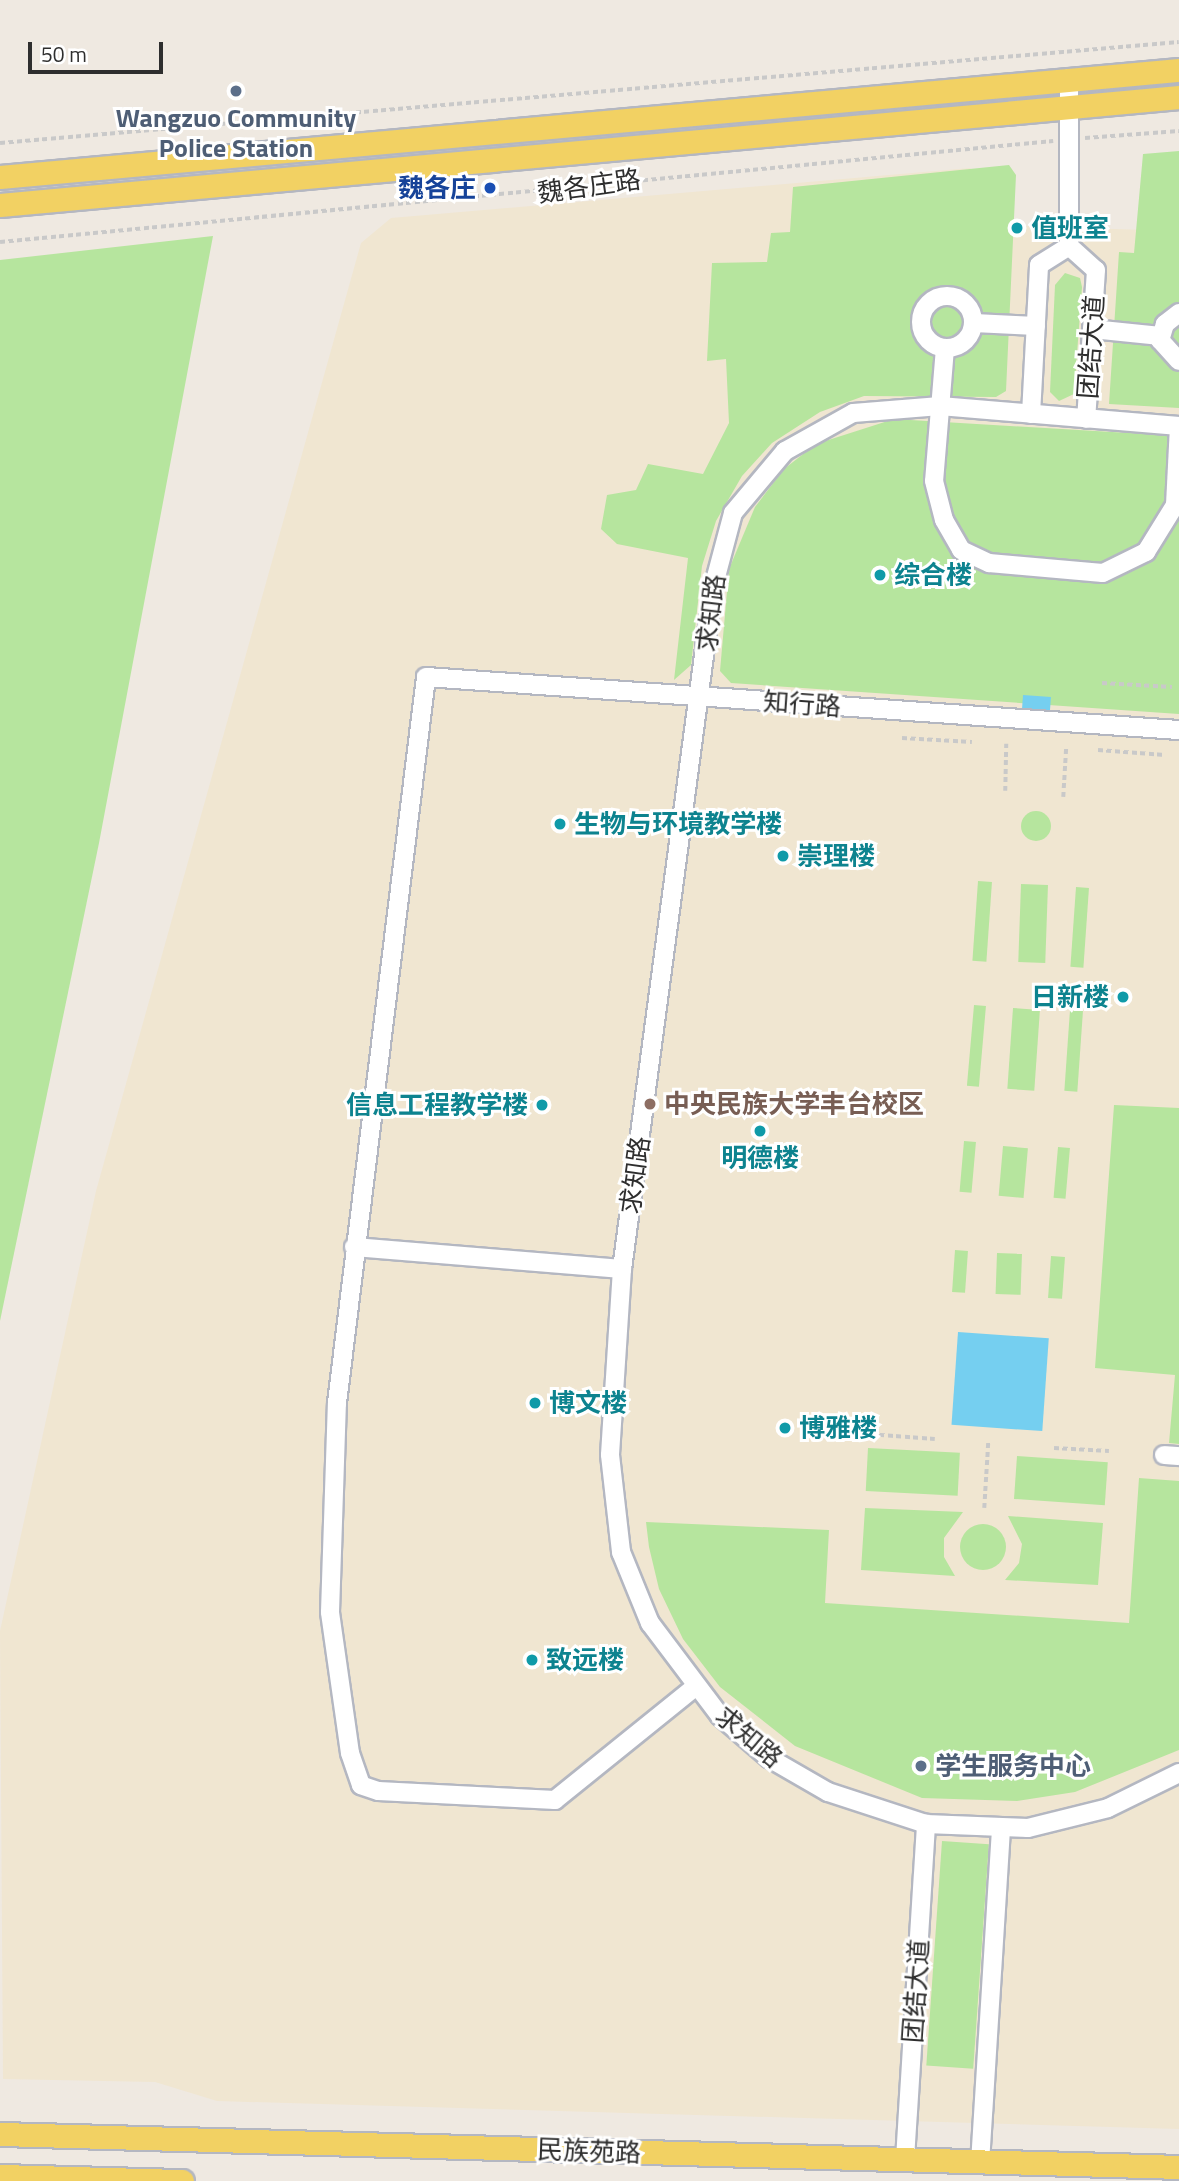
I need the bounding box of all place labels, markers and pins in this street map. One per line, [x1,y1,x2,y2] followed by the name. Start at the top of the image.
[228,83,244,99] marker: Wangzuo Community Police Station
[116,102,356,164] place label: Wangzuo Community Police Station
[398,172,476,204] place label: 魏各庄
[482,180,498,196] marker: 魏各庄
[1031,212,1109,244] place label: 值班室
[1009,220,1025,236] marker: 值班室
[894,559,972,591] place label: 综合楼
[872,567,888,583] marker: 综合楼
[574,808,782,840] place label: 生物与环境教学楼
[552,816,568,832] marker: 生物与环境教学楼
[797,840,875,872] place label: 崇理楼
[775,848,791,864] marker: 崇理楼
[1031,981,1109,1013] place label: 日新楼
[1115,989,1131,1005] marker: 日新楼
[664,1088,924,1120] place label: 中央民族大学丰台校区
[346,1089,528,1121] place label: 信息工程教学楼
[642,1096,658,1112] marker: 中央民族大学丰台校区
[534,1097,550,1113] marker: 信息工程教学楼
[752,1123,768,1139] marker: 明德楼
[721,1142,799,1174] place label: 明德楼
[549,1387,627,1419] place label: 博文楼
[527,1395,543,1411] marker: 博文楼
[799,1412,877,1444] place label: 博雅楼
[777,1420,793,1436] marker: 博雅楼
[546,1644,624,1676] place label: 致远楼
[524,1652,540,1668] marker: 致远楼
[935,1750,1091,1782] place label: 学生服务中心
[913,1758,929,1774] marker: 学生服务中心

